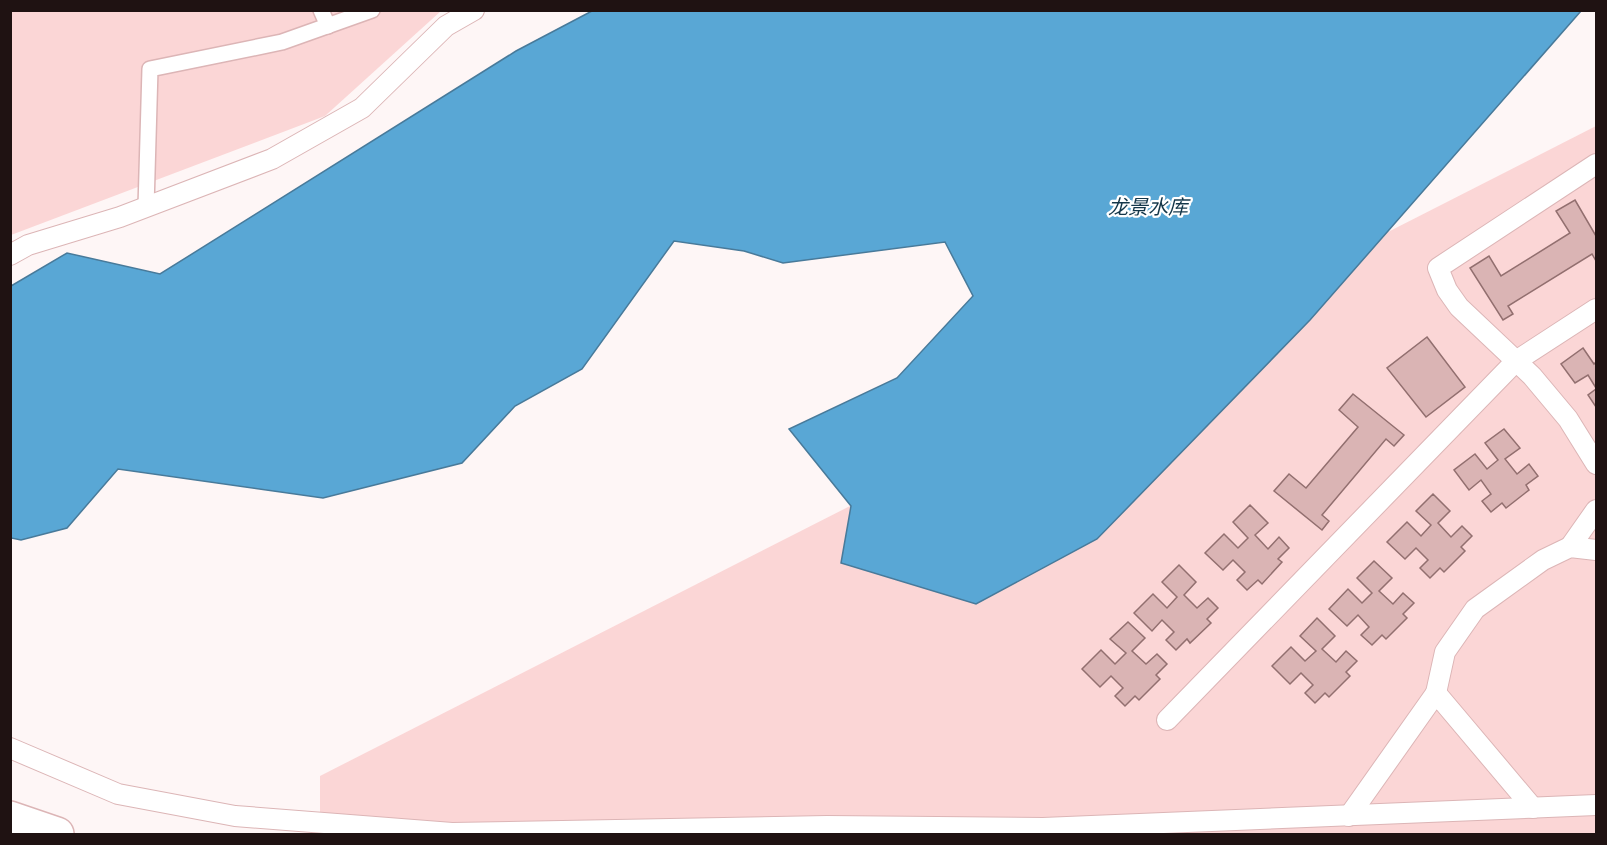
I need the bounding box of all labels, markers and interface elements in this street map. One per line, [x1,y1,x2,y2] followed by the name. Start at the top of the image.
[1108,194,1191,218] water label: 龙景水库

